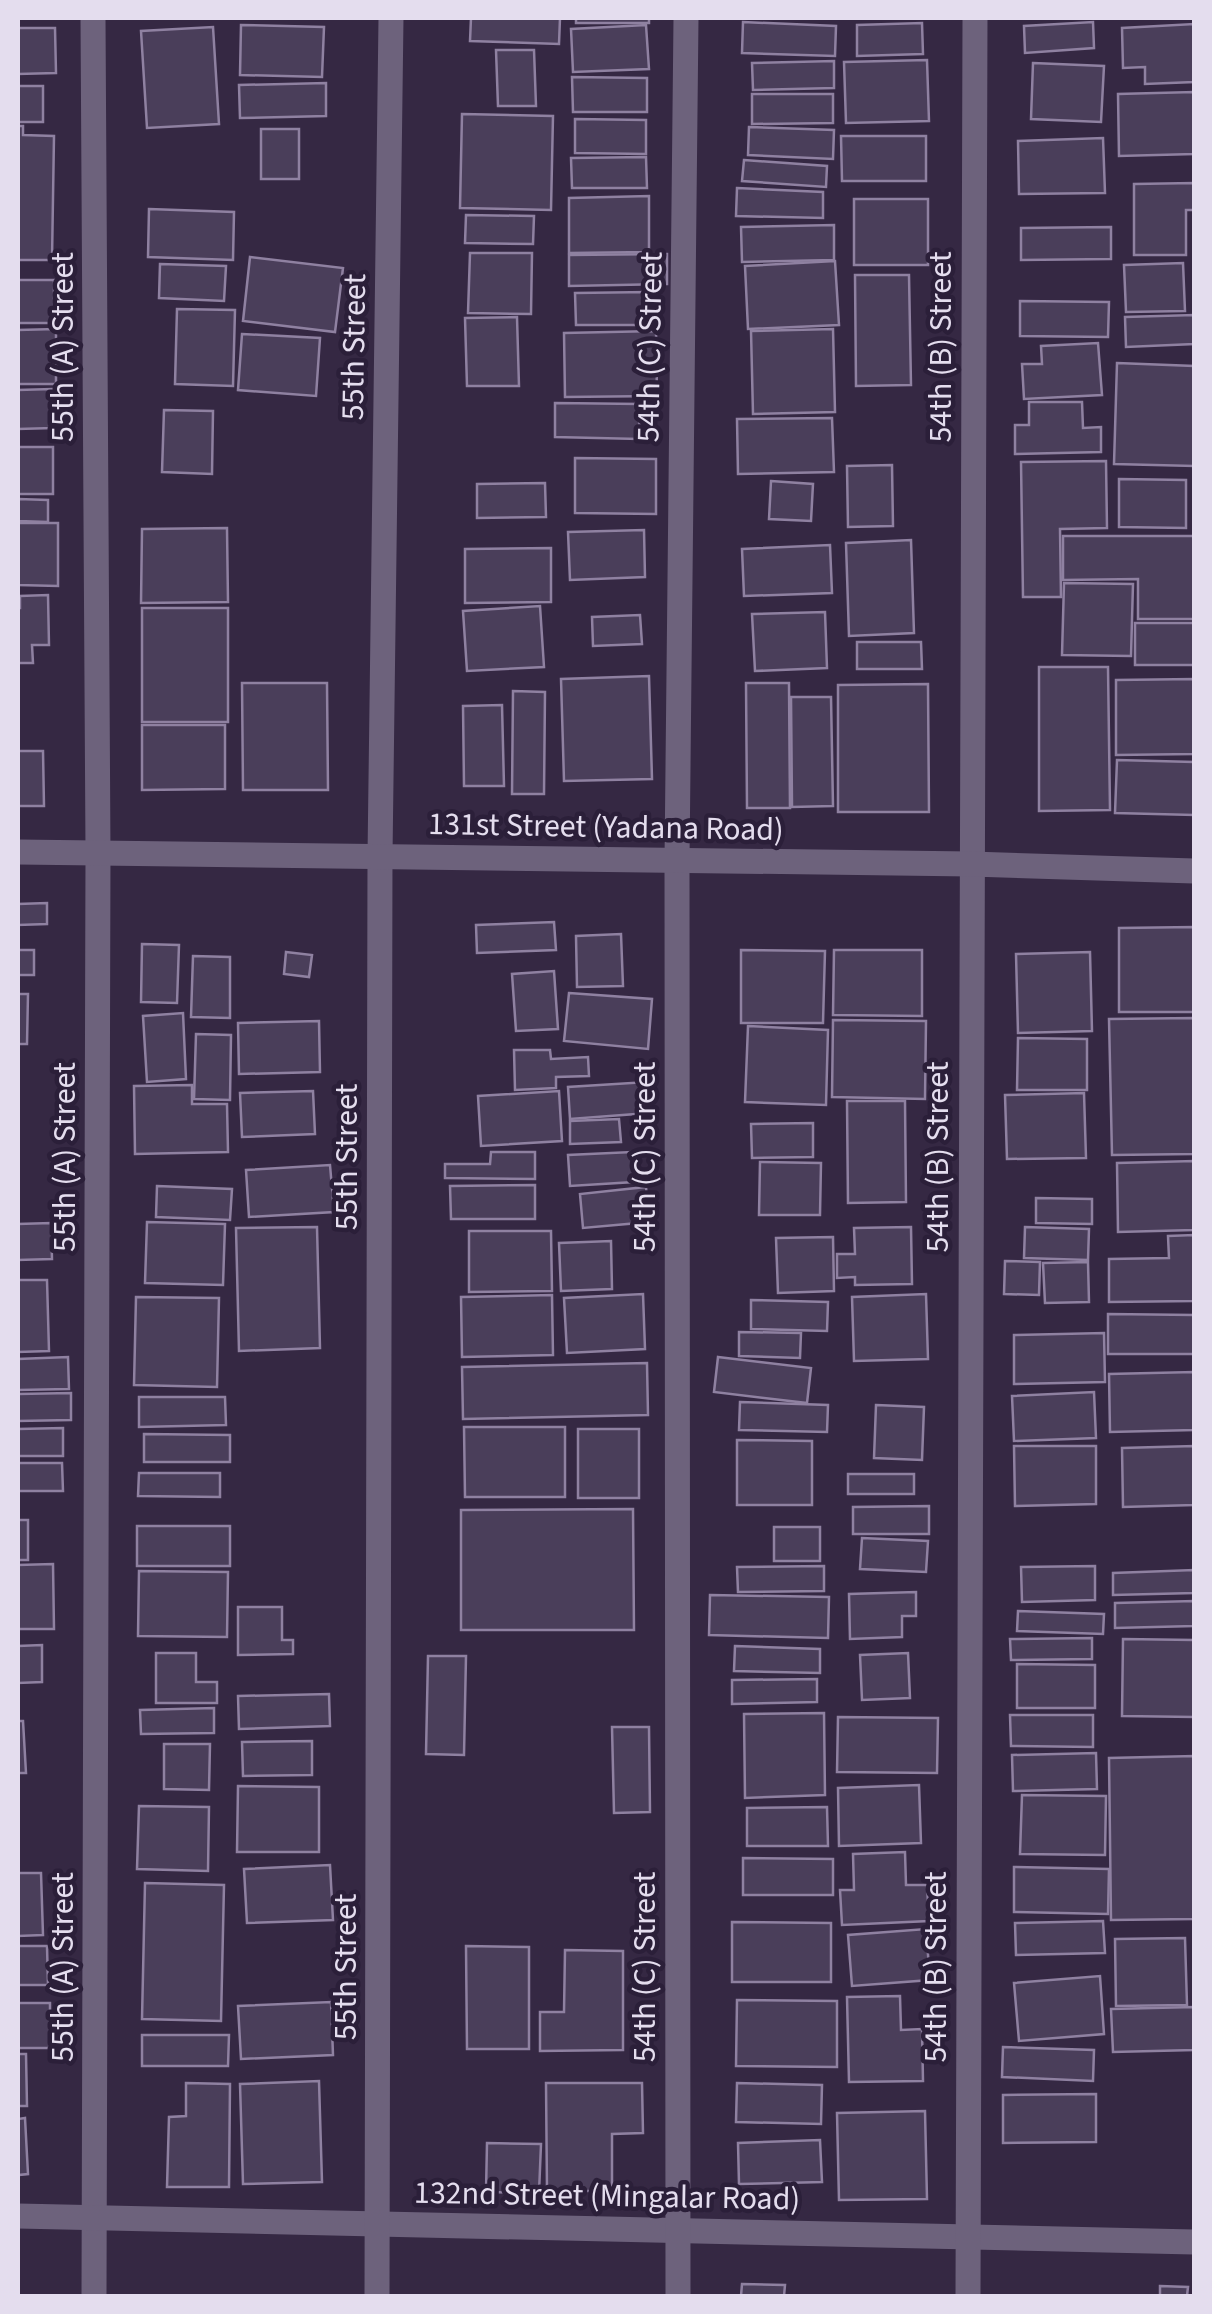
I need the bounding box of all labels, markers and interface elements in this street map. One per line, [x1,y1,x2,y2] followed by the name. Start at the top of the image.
[625,251,675,443] street label: 54th (C) Street
[918,251,964,443] street label: 54th (B) Street
[40,252,86,442] street label: 55th (A) Street
[330,273,378,421] street label: 55th Street
[428,801,784,853] street label: 131st Street (Yadana Road)
[622,1061,668,1252] street label: 54th (C) Street
[915,1061,961,1253] street label: 54th (B) Street
[42,1062,88,1252] street label: 55th (A) Street
[324,1084,370,1230] street label: 55th Street
[622,1871,668,2062] street label: 54th (C) Street
[913,1871,959,2063] street label: 54th (B) Street
[40,1872,86,2062] street label: 55th (A) Street
[323,1894,369,2040] street label: 55th Street
[414,2170,800,2222] street label: 132nd Street (Mingalar Road)

